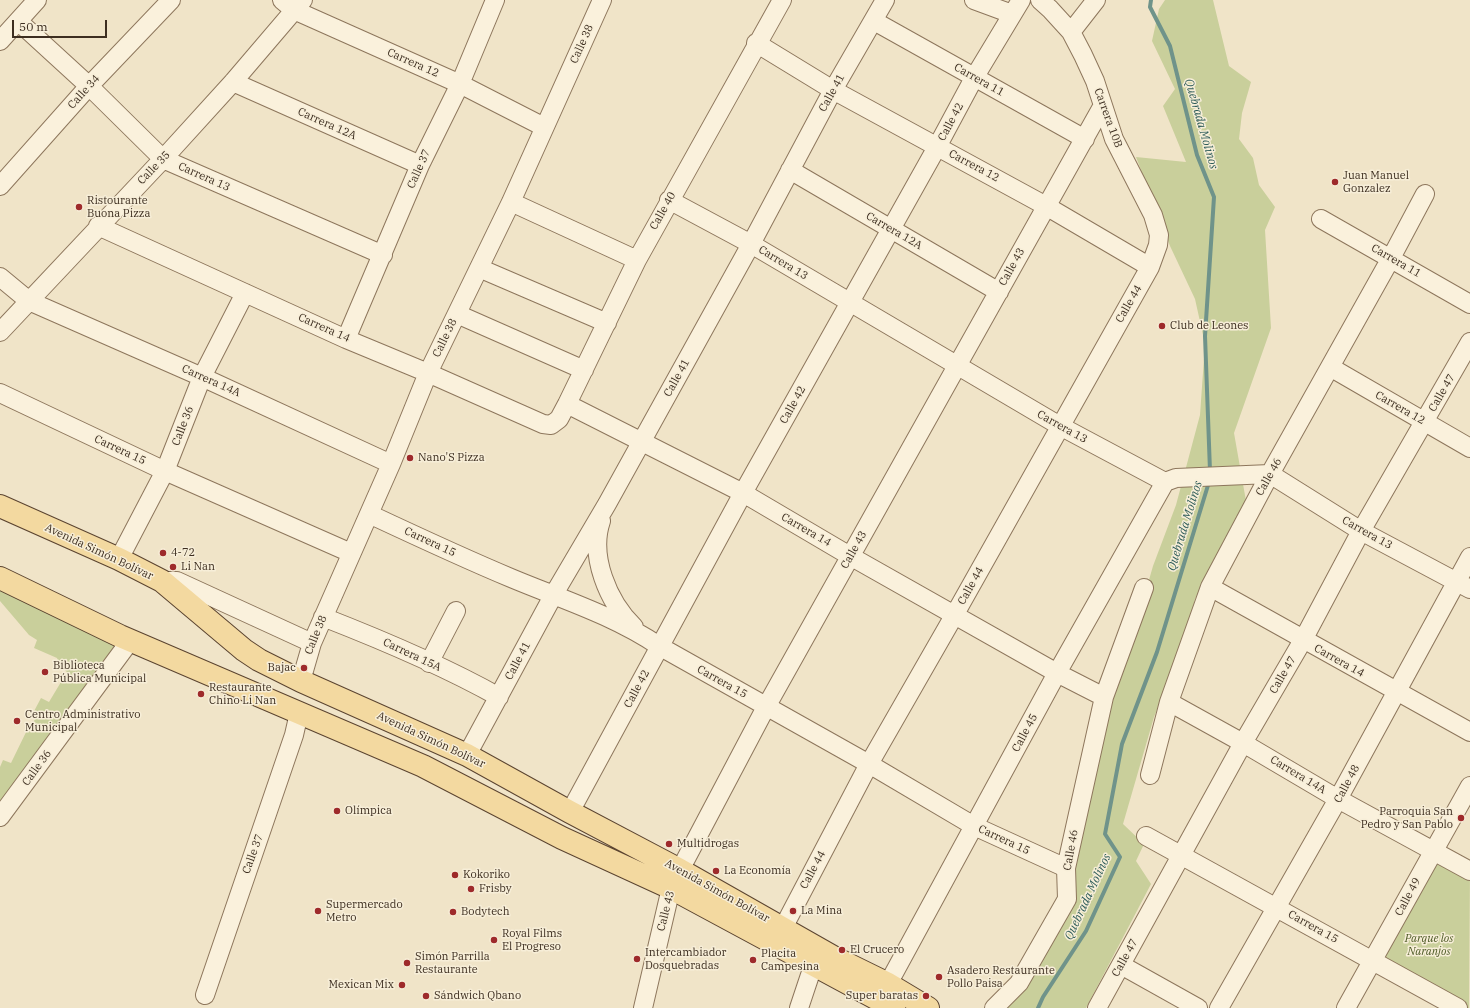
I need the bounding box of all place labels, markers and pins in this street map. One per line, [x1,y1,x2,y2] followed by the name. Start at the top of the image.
[1343,169,1409,195] place label: Juan Manuel Gonzalez
[1330,177,1340,187] marker: Juan Manuel Gonzalez
[87,194,150,220] place label: Ristourante Buona Pizza
[74,202,84,212] marker: Ristourante Buona Pizza
[1170,319,1248,333] place label: Club de Leones
[1157,321,1167,331] marker: Club de Leones
[418,451,485,465] place label: Nano'S Pizza
[405,453,415,463] marker: Nano'S Pizza
[171,546,195,560] place label: 4-72
[158,548,168,558] marker: 4-72
[181,560,215,574] place label: Li Nan
[168,562,178,572] marker: Li Nan
[53,659,146,685] place label: Biblioteca Pública Municipal
[268,661,296,675] place label: Bajac
[299,663,309,673] marker: Bajac
[40,667,50,677] marker: Biblioteca Pública Municipal
[209,681,276,707] place label: Restaurante Chino Li Nan
[196,689,206,699] marker: Restaurante Chino Li Nan
[25,708,140,734] place label: Centro Administrativo Municipal
[12,716,22,726] marker: Centro Administrativo Municipal
[345,804,392,818] place label: Olímpica
[1361,805,1453,831] place label: Parroquia San Pedro y San Pablo
[332,806,342,816] marker: Olímpica
[1456,813,1466,823] marker: Parroquia San Pedro y San Pablo
[677,837,739,851] place label: Multidrogas
[664,839,674,849] marker: Multidrogas
[724,864,791,878] place label: La Economía
[711,866,721,876] marker: La Economía
[463,868,510,882] place label: Kokoriko
[450,870,460,880] marker: Kokoriko
[479,882,512,896] place label: Frisby
[466,884,476,894] marker: Frisby
[326,898,403,924] place label: Supermercado Metro
[801,904,842,918] place label: La Mina
[461,905,510,919] place label: Bodytech
[313,906,323,916] marker: Supermercado Metro
[788,906,798,916] marker: La Mina
[448,907,458,917] marker: Bodytech
[502,927,562,953] place label: Royal Films El Progreso
[489,935,499,945] marker: Royal Films El Progreso
[850,943,904,957] place label: El Crucero
[837,945,847,955] marker: El Crucero
[645,946,726,972] place label: Intercambiador Dosquebradas
[761,947,819,973] place label: Placita Campesina
[415,950,490,976] place label: Simón Parrilla Restaurante
[632,954,642,964] marker: Intercambiador Dosquebradas
[748,955,758,965] marker: Placita Campesina
[402,958,412,968] marker: Simón Parrilla Restaurante
[947,964,1055,990] place label: Asadero Restaurante Pollo Paisa
[934,972,944,982] marker: Asadero Restaurante Pollo Paisa
[329,978,394,992] place label: Mexican Mix
[397,980,407,990] marker: Mexican Mix
[434,989,521,1003] place label: Sándwich Qbano
[846,989,918,1003] place label: Super baratas
[421,991,431,1001] marker: Sándwich Qbano
[921,991,931,1001] marker: Super baratas

